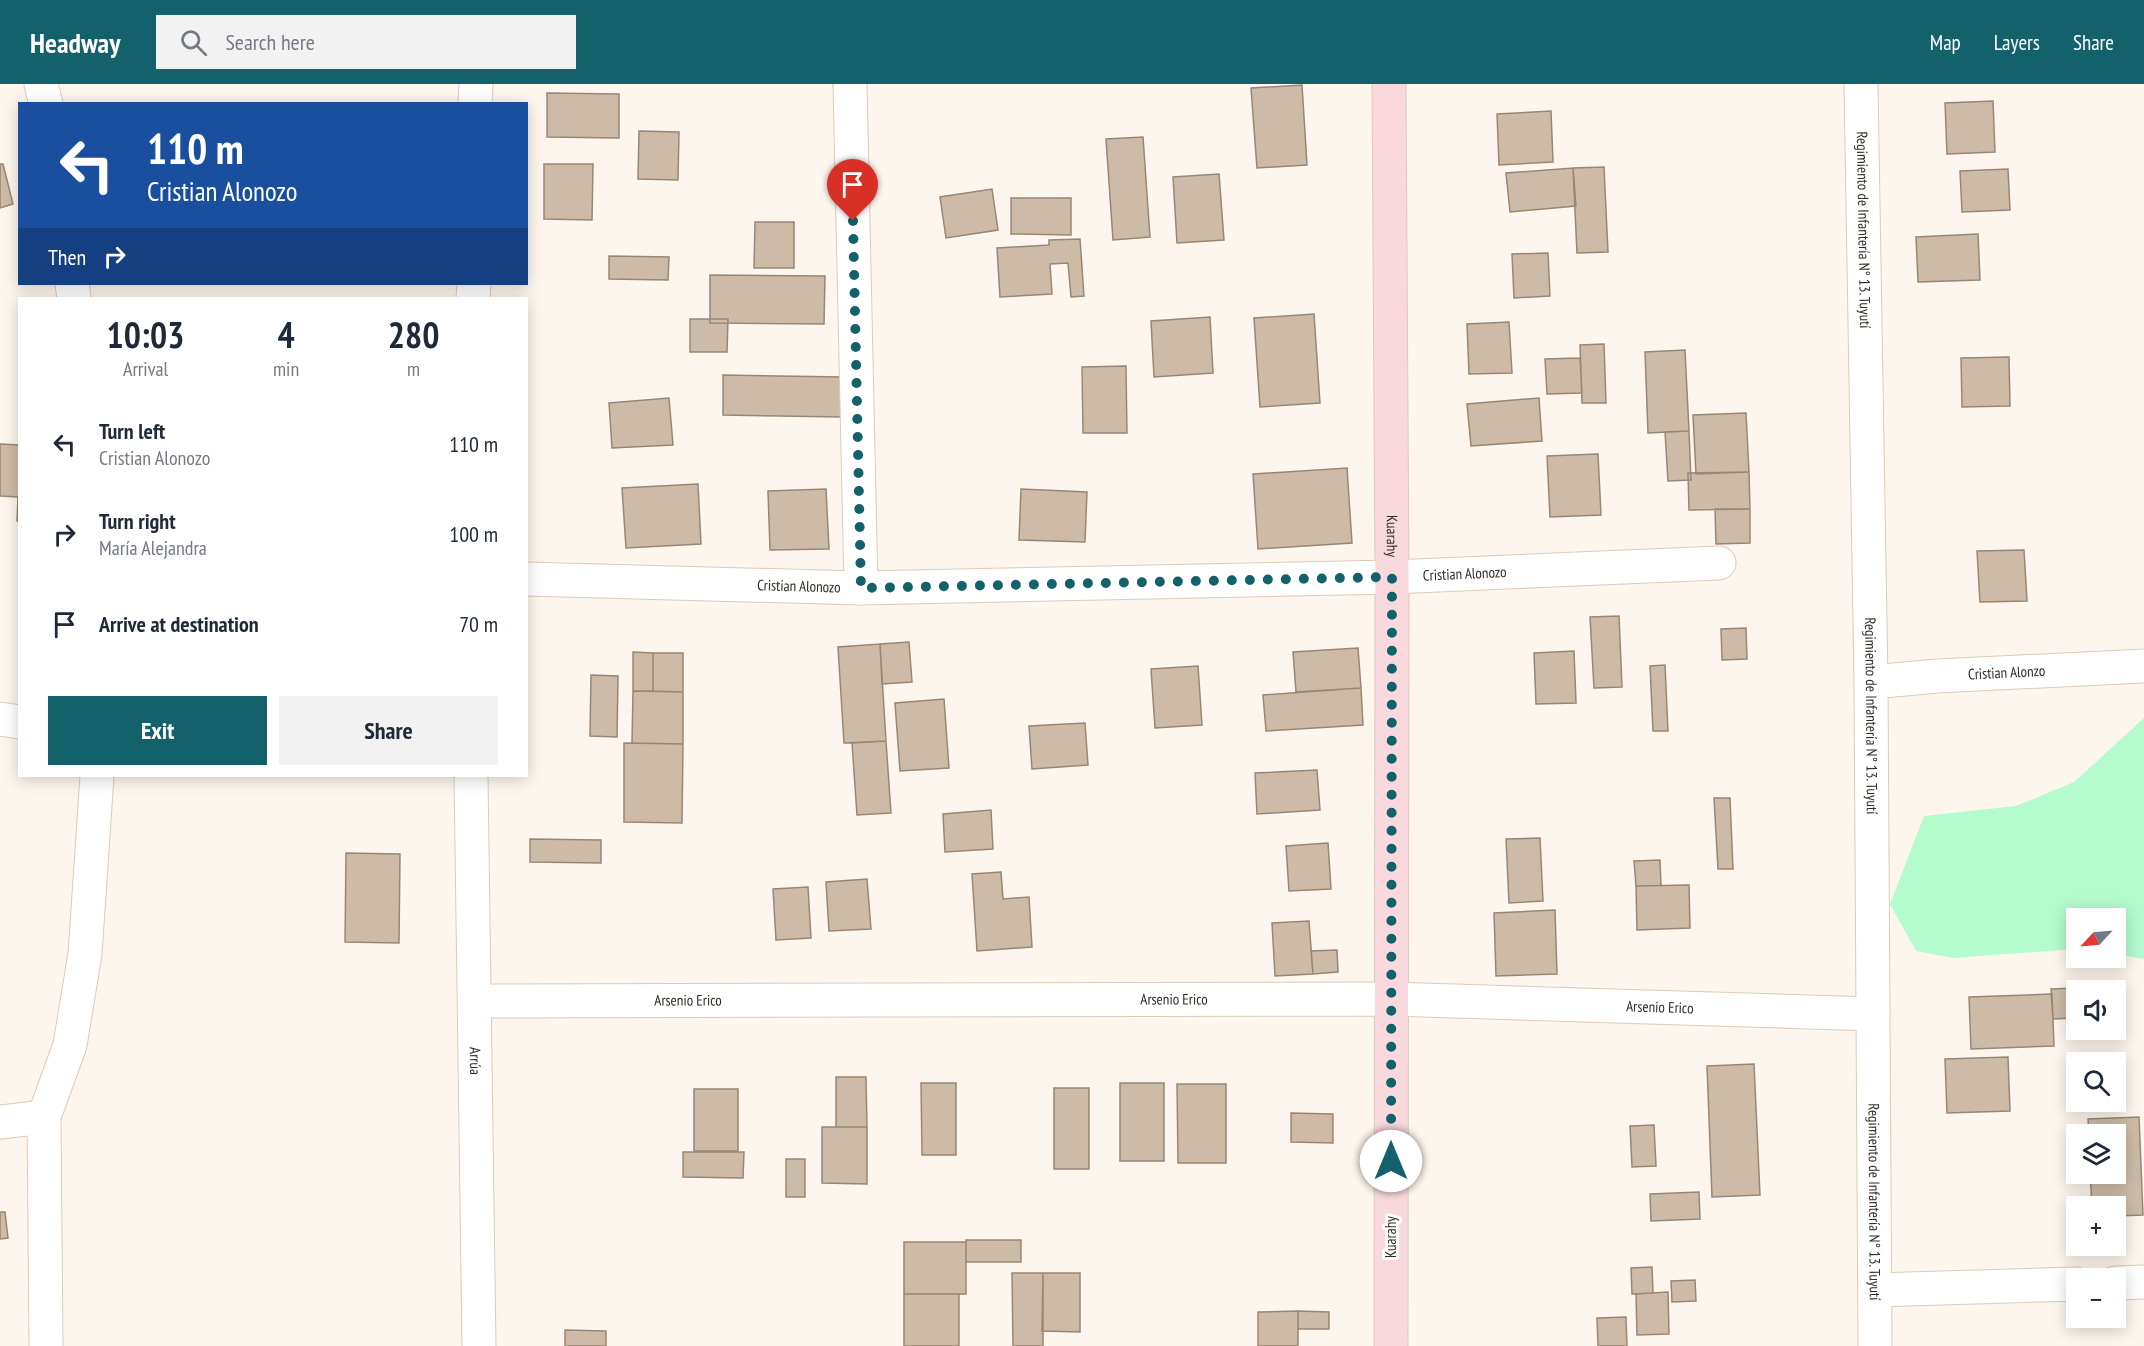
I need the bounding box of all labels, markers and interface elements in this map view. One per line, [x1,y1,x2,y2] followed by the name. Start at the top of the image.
[156,15,576,69] search box
[30,24,120,61] text: Headway
[177,26,210,59] icon: search
[225,28,315,56] text: Search here
[1930,29,1961,56] text: Map
[1994,29,2040,56] text: Layers
[2073,29,2114,56] text: Share
[147,121,244,176] text: 110 m
[48,126,126,204] icon: left
[1853,131,1875,329] street label: Regimiento de Infantería N° 13. Tuyutí
[827,159,878,221] pin
[836,168,869,201] icon: arrive
[147,174,297,208] text: Cristian Alonozo
[98,240,131,273] icon: right
[48,243,86,271] text: Then
[107,311,184,358] text: 10:03
[277,311,295,358] text: 4
[388,311,439,358] text: 280
[123,356,168,382] text: Arrival
[273,356,299,382] text: min
[407,356,420,382] text: m
[99,417,165,445] text: Turn left
[48,428,81,461] icon: left
[449,430,498,458] text: 110 m
[99,445,210,471] text: Cristian Alonozo
[99,507,176,535] text: Turn right
[1383,515,1402,557] street label: Kuarahy
[48,518,81,551] icon: right
[449,520,498,548] text: 100 m
[99,535,207,561] text: María Alejandra
[1422,562,1507,585] street label: Cristian Alonozo
[757,575,841,596] street label: Cristian Alonozo
[48,608,81,641] icon: arrive
[99,610,259,638] text: Arrive at destination
[459,610,498,638] text: 70 m
[1861,617,1882,815] street label: Regimiento de Infantería N° 13. Tuyutí
[1968,661,2046,684] street label: Cristian Alonzo
[48,696,267,765] button: Exit
[279,696,498,765] button: Share
[2066,908,2126,968] north arrow
[2066,908,2126,1328] map controls
[2066,980,2126,1040] button: sound
[1140,989,1208,1009] street label: Arsenio Erico
[654,990,722,1010] street label: Arsenio Erico
[1626,996,1694,1017] street label: Arsenio Erico
[466,1047,485,1075] street label: Arrúa
[2066,1052,2126,1112] button: search
[1865,1103,1885,1301] street label: Regimiento de Infantería N° 13. Tuyutí
[2066,1124,2126,1184] button: layers
[1359,1129,1423,1193] position arrow
[2066,1196,2126,1256] button: +
[1381,1216,1400,1258] street label: Kuarahy
[2066,1268,2126,1328] button: −

